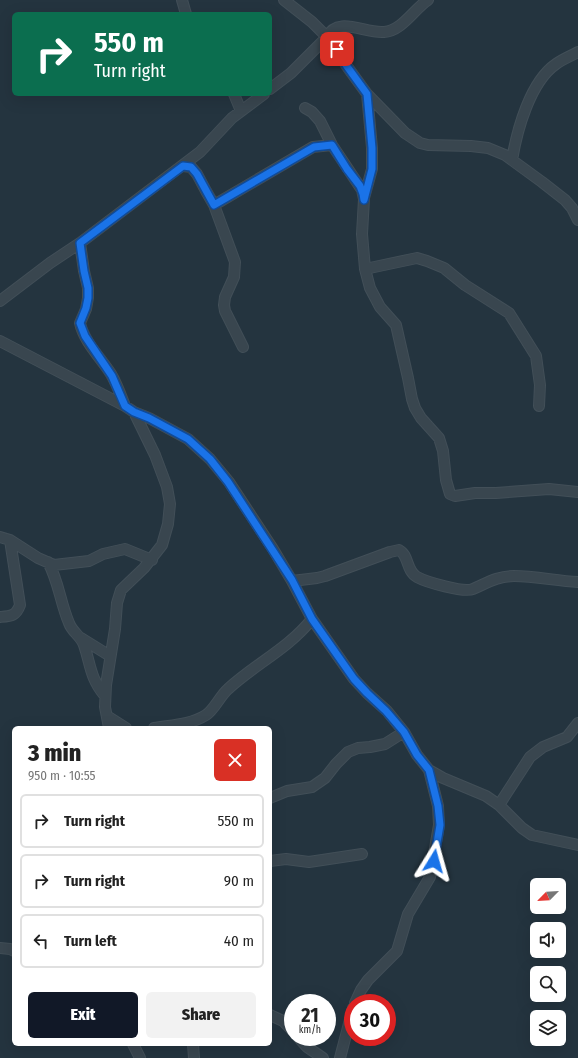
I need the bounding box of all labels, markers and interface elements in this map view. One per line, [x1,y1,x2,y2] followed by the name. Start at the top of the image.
[94,26,164,59] text: 550 m
[28,28,80,80] icon: right
[320,32,354,66] pin
[326,38,348,60] icon: arrive
[94,60,166,82] text: Turn right
[28,739,81,767] text: 3 min
[214,739,256,781] button: close
[28,768,96,783] text: 950 m · 10:55
[30,810,52,832] icon: right
[64,812,125,830] text: Turn right
[217,812,254,830] text: 550 m
[413,840,455,882] position arrow
[30,870,52,892] icon: right
[64,872,125,890] text: Turn right
[224,872,254,890] text: 90 m
[530,878,566,914] north arrow
[530,878,566,1046] map controls
[530,922,566,958] button: sound
[30,930,52,952] icon: left
[64,932,117,950] text: Turn left
[224,932,254,950] text: 40 m
[530,966,566,1002] button: search
[28,992,138,1038] button: Exit
[146,992,256,1038] button: Share
[344,994,396,1046] speed limit sign: 30
[301,1003,319,1027] text: 21
[530,1010,566,1046] button: layers
[299,1024,321,1036] text: km/h

